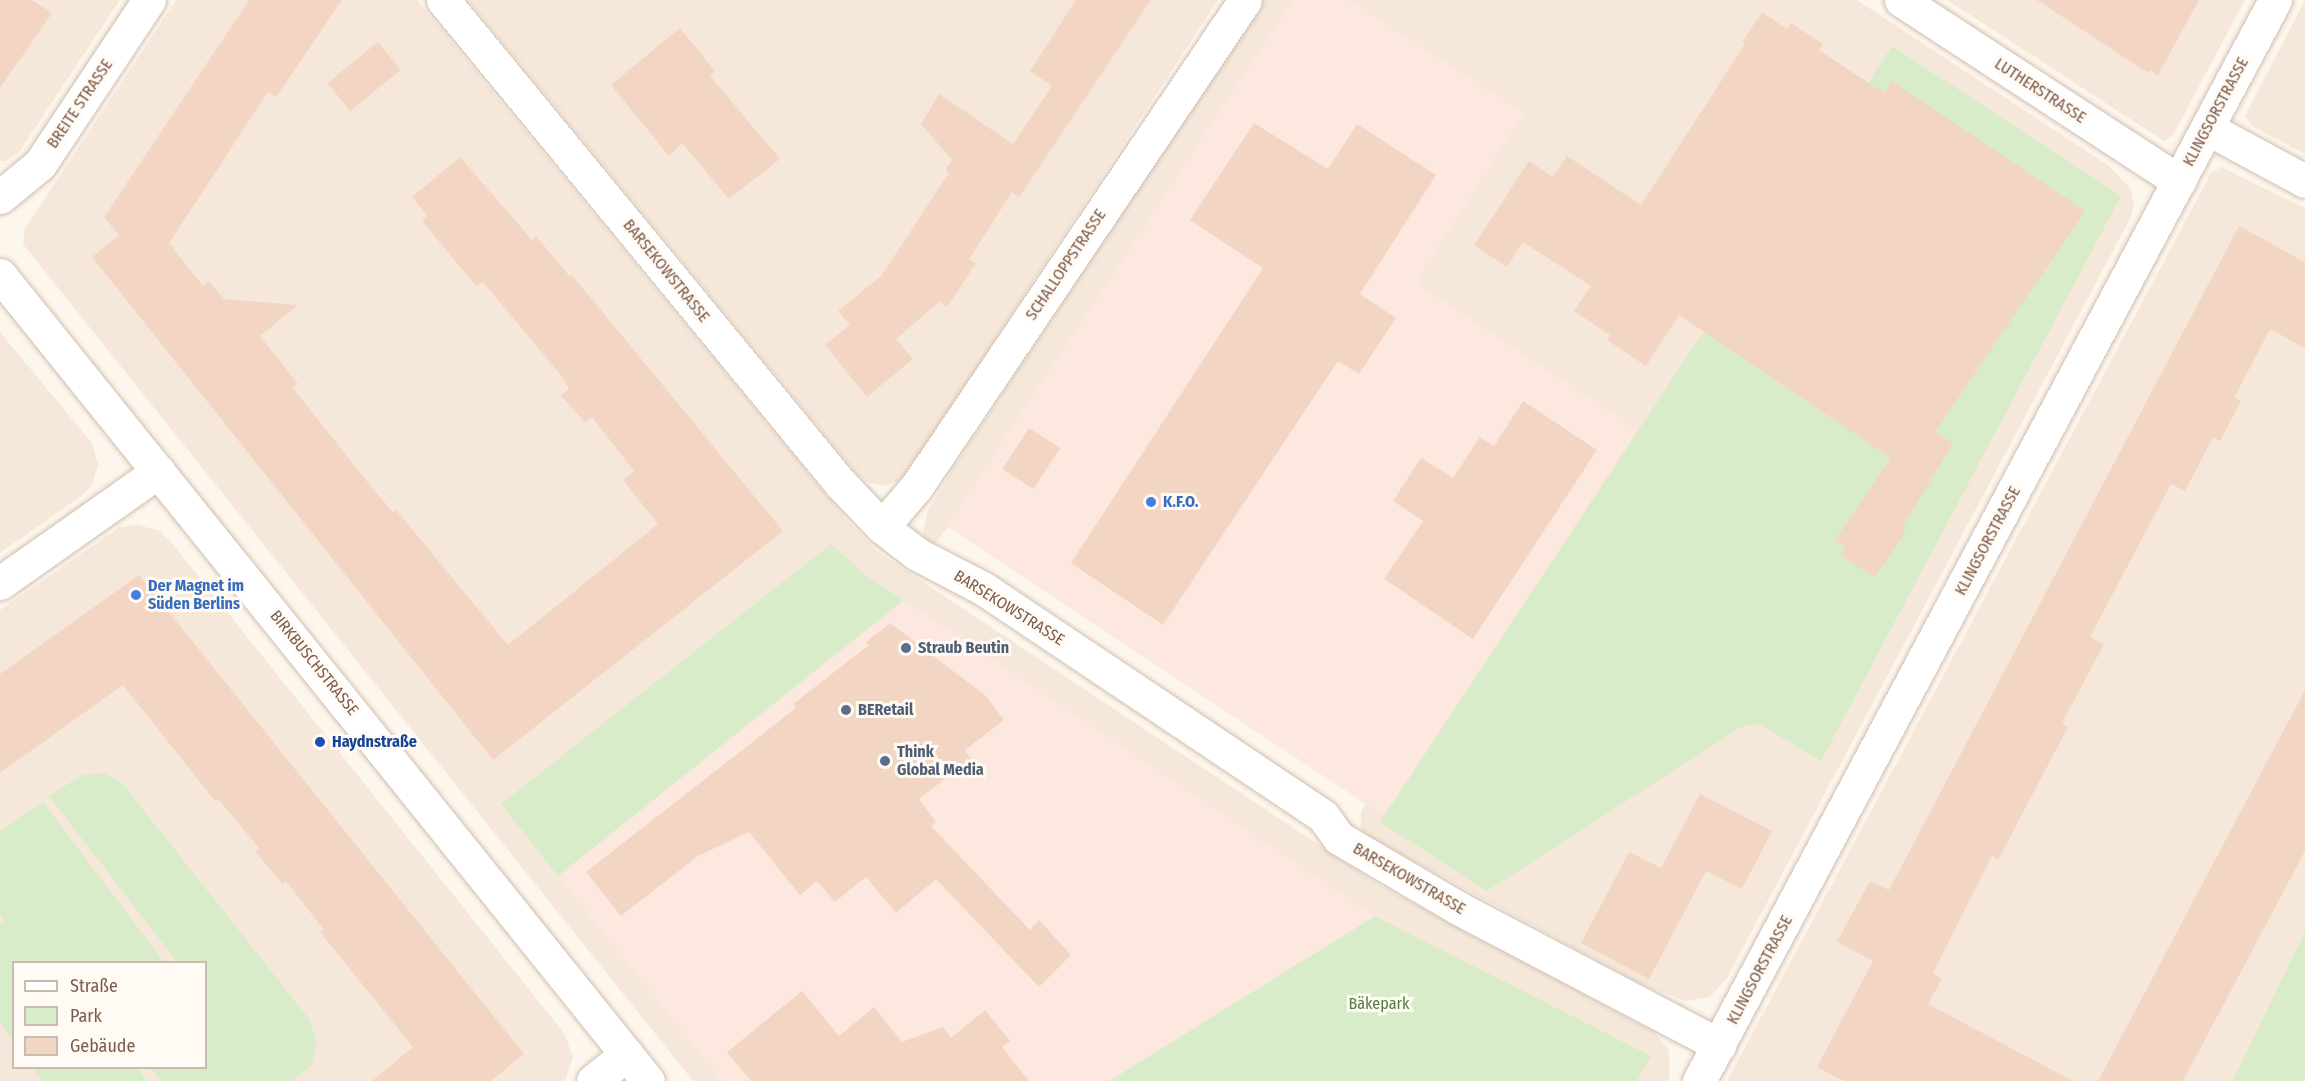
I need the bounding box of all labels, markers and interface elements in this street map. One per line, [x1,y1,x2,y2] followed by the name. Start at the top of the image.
[1991,54,2089,128] street label: LUTHERSTRASSE
[2179,54,2253,170] street label: KLINGSORSTRASSE
[43,56,117,152] street label: BREITE STRASSE
[1022,206,1110,324] street label: SCHALLOPPSTRASSE
[619,216,713,326] street label: BARSEKOWSTRASSE
[1951,483,2025,599] street label: KLINGSORSTRASSE
[1163,492,1199,512] place label: K.F.O.
[1144,495,1158,509] marker: K.F.O.
[950,566,1068,650] street label: BARSEKOWSTRASSE
[148,576,244,614] place label: Der Magnet im Süden Berlins
[129,588,143,602] marker: Der Magnet im Süden Berlins
[266,607,362,719] street label: BIRKBUSCHSTRASSE
[918,638,1009,658] place label: Straub Beutin
[899,641,913,655] marker: Straub Beutin
[858,700,913,720] place label: BERetail
[839,703,853,717] marker: BERetail
[332,732,417,752] place label: Haydnstraße
[313,735,327,749] marker: Haydnstraße
[897,742,984,780] place label: Think Global Media
[878,754,892,768] marker: Think Global Media
[1349,839,1469,919] street label: BARSEKOWSTRASSE
[1723,912,1797,1028] street label: KLINGSORSTRASSE
[12,961,207,1069] legend
[70,975,118,997] text: Straße
[1348,994,1410,1014] park label: Bäkepark
[70,1005,102,1027] text: Park
[70,1035,135,1057] text: Gebäude

